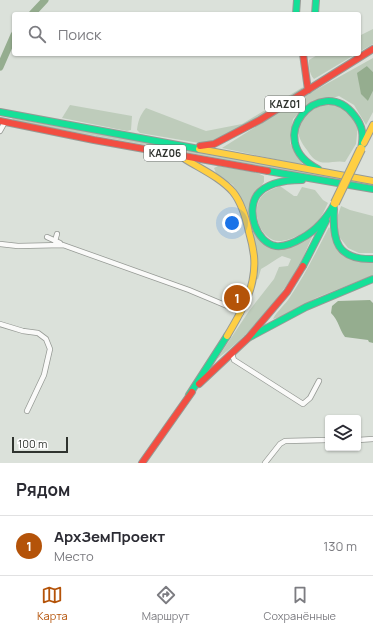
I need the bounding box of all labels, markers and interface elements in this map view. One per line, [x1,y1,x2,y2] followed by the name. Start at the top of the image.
[12,12,361,56] search box
[26,23,48,45] icon: search
[58,24,102,45] text: Поиск
[265,96,305,112] road number: KАZ01
[144,145,186,161] road number: KАZ06
[222,213,242,233] your location
[224,283,250,313] pin: 1
[325,415,361,451] map controls
[325,415,361,451] button: layers
[12,435,68,454] scale bar
[18,436,47,451] text: 100 m
[16,478,70,501] text: Рядом
[54,526,165,547] text: АрхЗемПроект
[26,537,32,555] text: 1
[323,537,357,555] text: 130 m
[54,547,94,565] text: Место
[37,584,68,623] tab: Карта
[142,584,190,623] tab: Маршрут
[264,584,336,623] tab: Сохранённые

